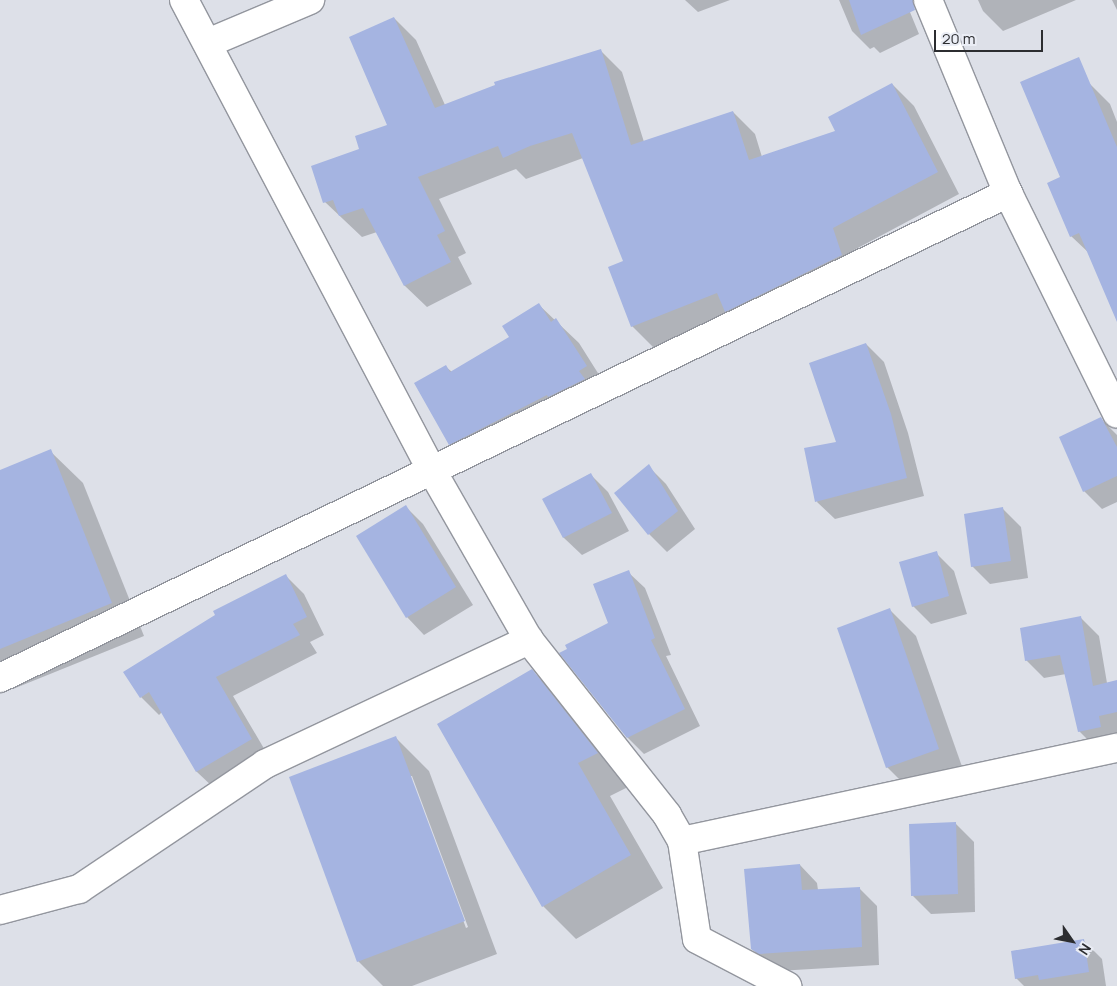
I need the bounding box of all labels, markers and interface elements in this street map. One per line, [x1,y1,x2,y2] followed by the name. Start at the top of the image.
[937,20,1046,52] scale bar
[942,28,975,49] text: 20 m
[1047,916,1097,966] north arrow
[1074,940,1096,959] text: N

